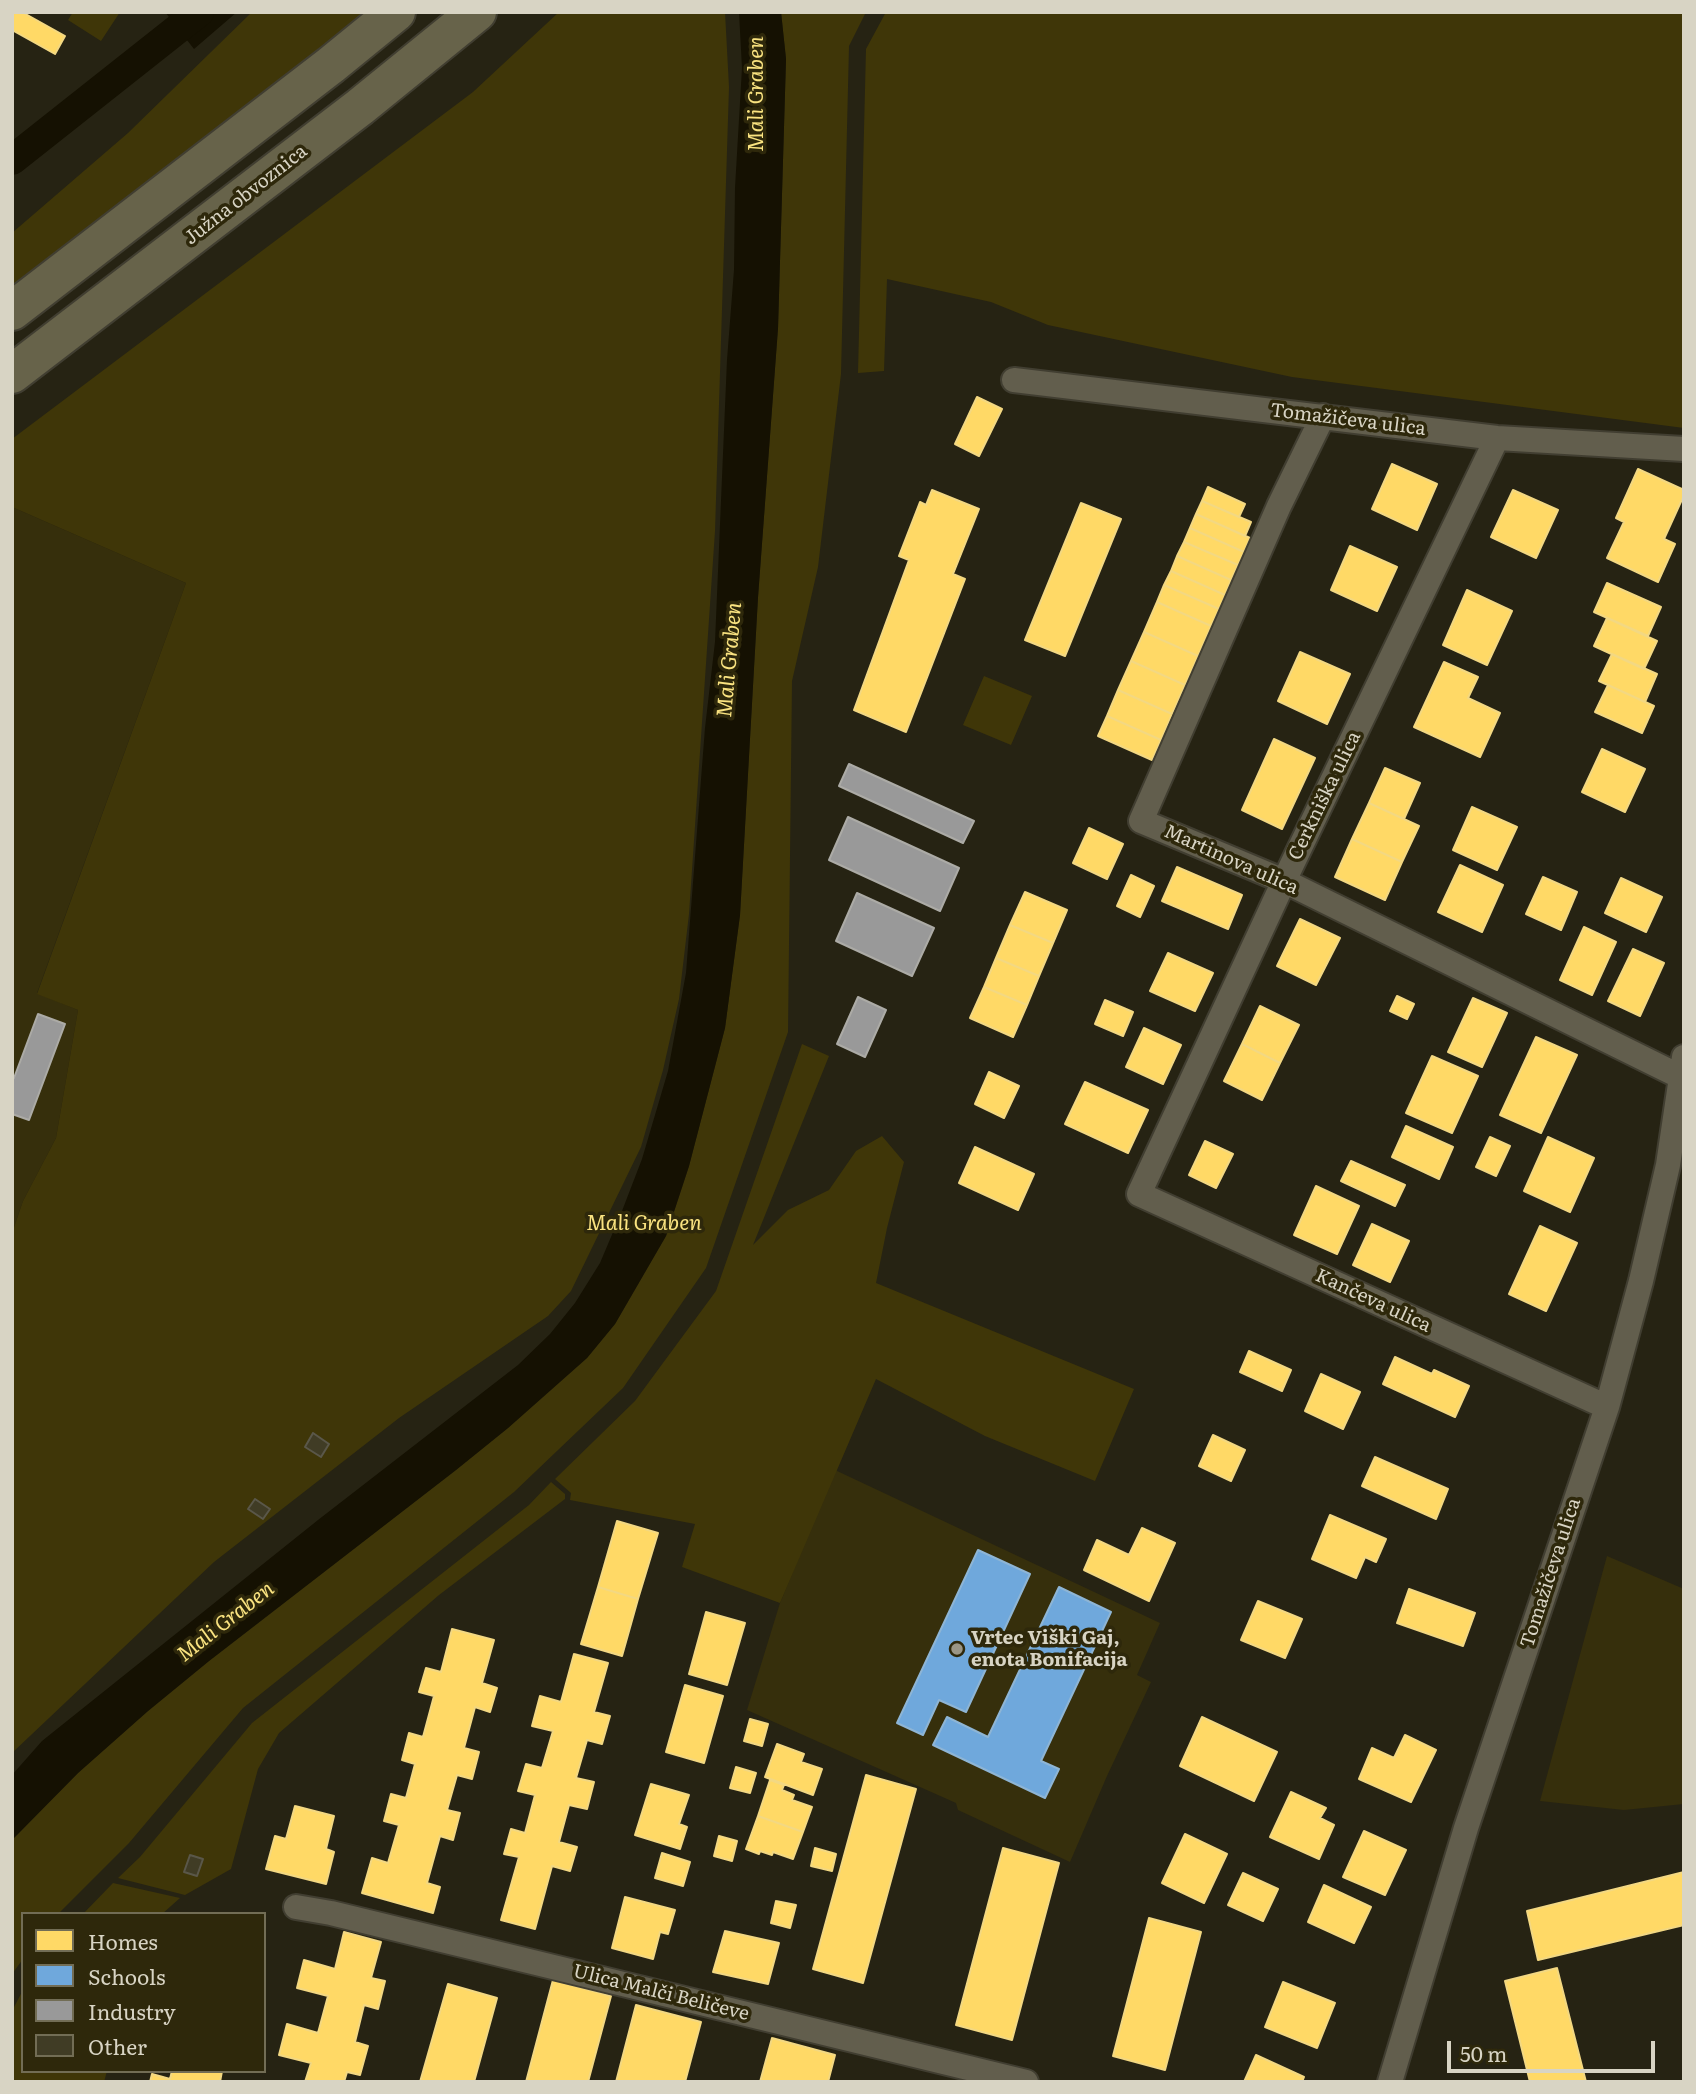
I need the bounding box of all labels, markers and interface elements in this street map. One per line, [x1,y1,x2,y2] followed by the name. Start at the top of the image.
[744,36,770,152] water label: Mali Graben
[180,140,312,250] street label: Južna obvoznica
[1269,399,1427,441] street label: Tomažičeva ulica
[712,601,748,719] water label: Mali Graben
[1284,728,1366,864] street label: Cerkniška ulica
[1160,820,1302,900] street label: Martinova ulica
[586,1211,702,1237] water label: Mali Graben
[1312,1264,1434,1338] street label: Kančeva ulica
[1516,1495,1586,1651] street label: Tomažičeva ulica
[173,1577,279,1667] water label: Mali Graben
[971,1627,1128,1671] place label: Vrtec Viški Gaj, enota Bonifacija
[949,1641,965,1657] marker: Vrtec Viški Gaj, enota Bonifacija
[21,1912,266,2073] legend
[88,1925,158,1956] text: Homes
[88,1960,166,1991] text: Schools
[571,1960,751,2026] street label: Ulica Malči Beličeve
[88,1995,176,2026] text: Industry
[1451,2028,1659,2072] scale bar
[88,2030,147,2061] text: Other
[1460,2037,1507,2068] text: 50 m

